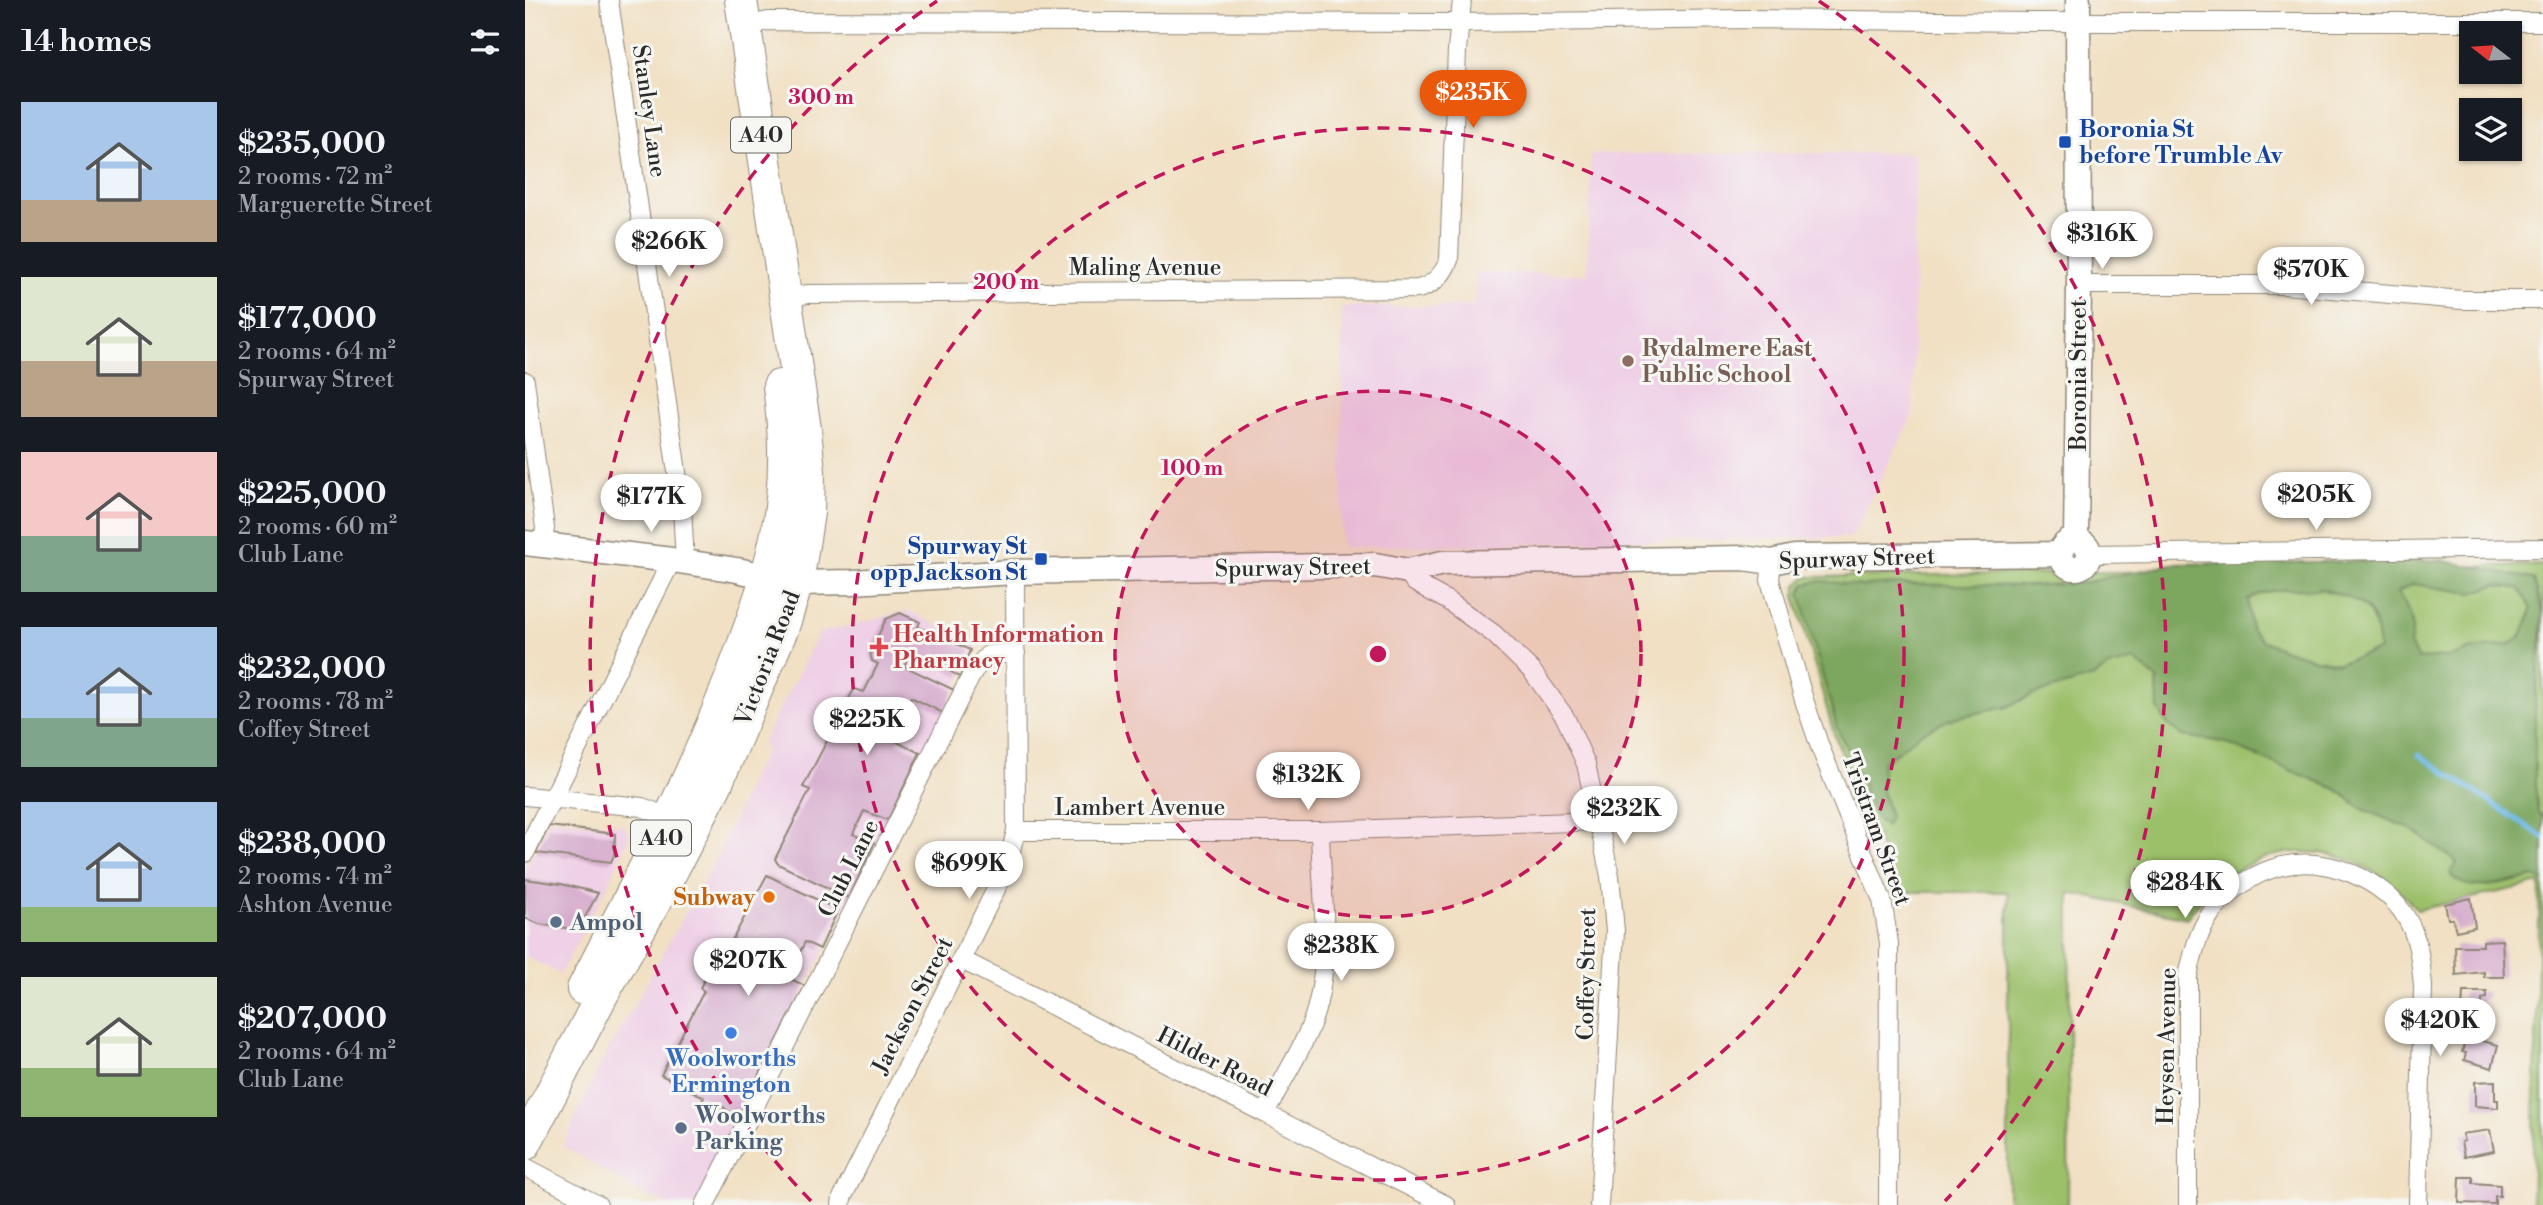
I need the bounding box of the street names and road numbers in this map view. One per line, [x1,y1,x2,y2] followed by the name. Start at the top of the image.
[626,43,672,179] street label: Stanley Lane
[731,118,791,152] road number: A40
[1069,254,1221,282] street label: Maling Avenue
[2065,299,2093,452] street label: Boronia Street
[1778,542,1936,576] street label: Spurway Street
[1215,553,1371,583] street label: Spurway Street
[729,587,807,731] street label: Victoria Road
[1835,749,1917,910] street label: Tristram Street
[1054,794,1226,822] street label: Lambert Avenue
[812,815,885,922] street label: Club Lane
[631,820,691,856] road number: A40
[1572,907,1602,1041] street label: Coffey Street
[866,932,959,1079] street label: Jackson Street
[2152,967,2182,1125] street label: Heysen Avenue
[1152,1021,1277,1103] street label: Hilder Road

